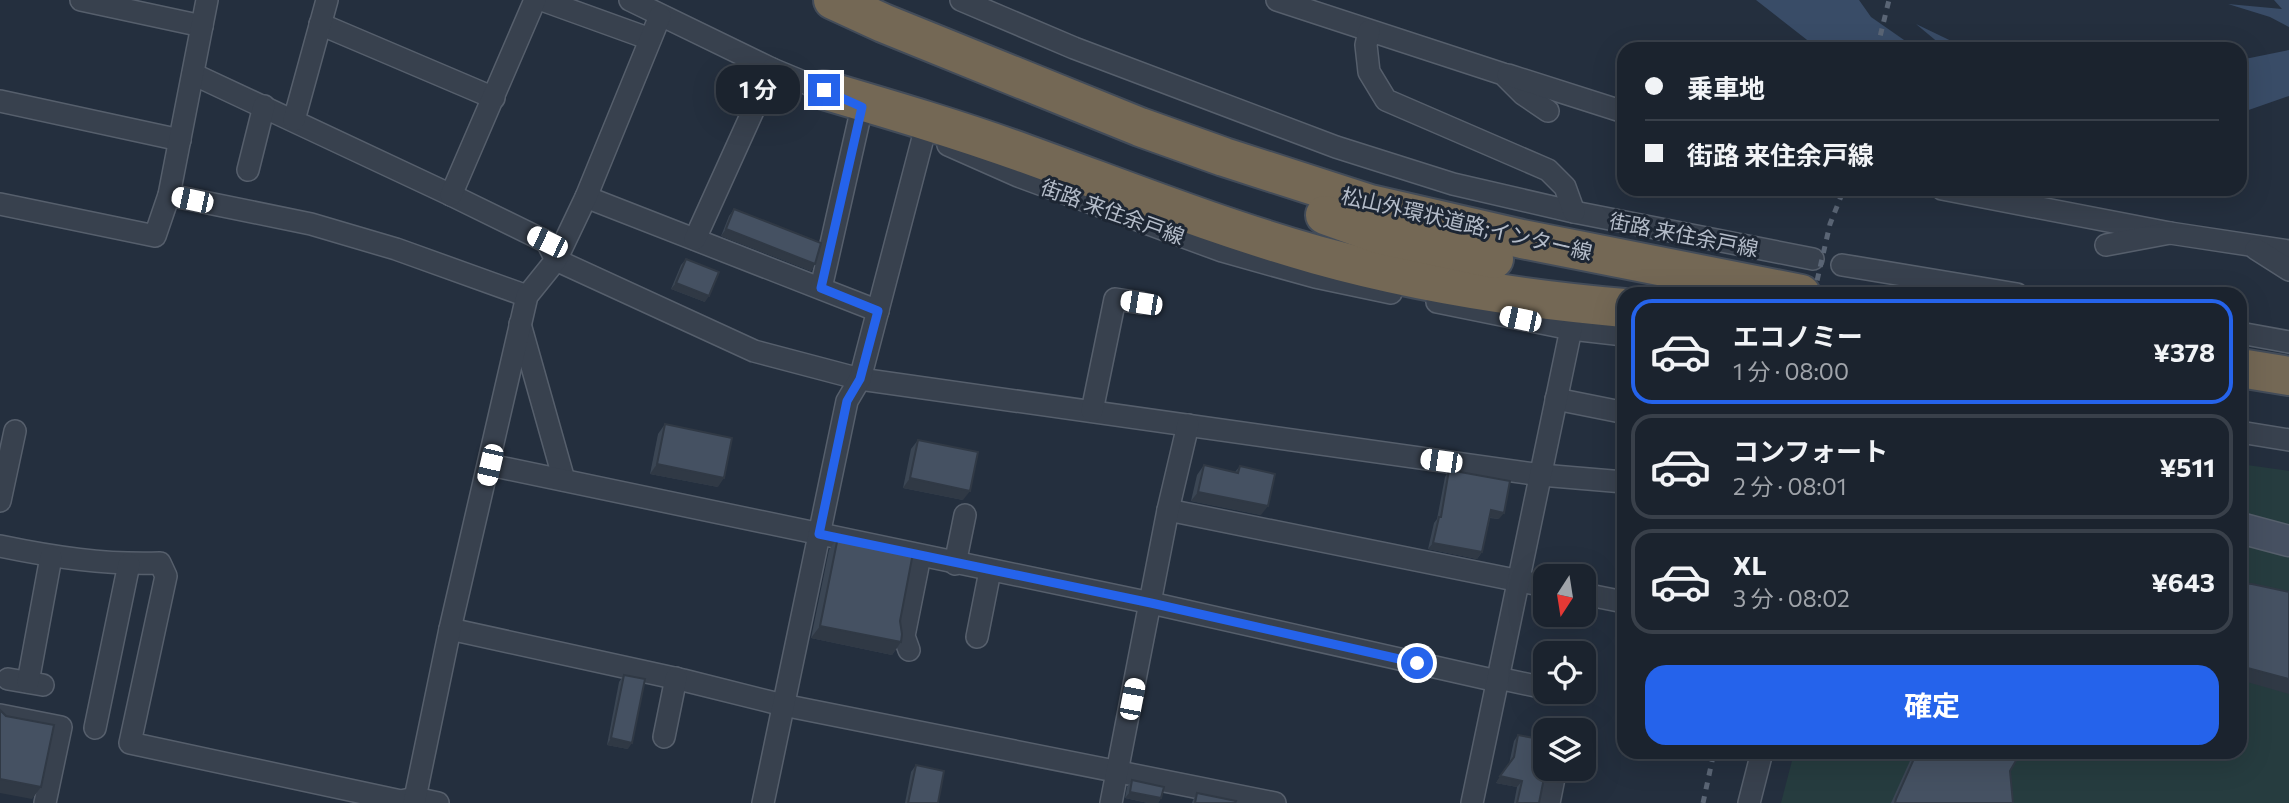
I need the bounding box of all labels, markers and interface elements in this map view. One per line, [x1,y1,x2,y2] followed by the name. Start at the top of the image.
[716,66,800,114] callout: 1 分
[1687,72,1765,103] text: 乗車地
[808,74,840,106] route end
[739,75,777,103] text: 1 分
[1687,139,1874,170] text: 街路 来住余戸線
[1038,173,1188,249] street label: 街路 来住余戸線
[1339,182,1595,264] street label: 松山外環状道路;インター線
[170,185,215,215] car
[1607,207,1761,261] street label: 街路 来住余戸線
[524,223,571,261] car
[1119,289,1164,317] car
[1498,304,1543,334] car
[1649,320,1712,383] icon: car
[1733,320,1863,351] text: エコノミー
[2153,336,2215,367] text: ¥378
[1733,357,1849,385] text: 1 分 · 08:00
[1649,435,1712,498] icon: car
[1733,435,1888,466] text: コンフォート
[476,442,505,488] car
[1419,448,1464,474] car
[2159,451,2215,482] text: ¥511
[1733,472,1847,500] text: 2 分 · 08:01
[1733,549,1767,580] text: XL
[1649,550,1712,613] icon: car
[1533,564,1596,626] north arrow
[1533,564,1596,781] map controls
[2151,566,2215,597] text: ¥643
[1733,584,1850,612] text: 3 分 · 08:02
[1533,641,1596,704] button: locate
[1401,647,1433,679] route start
[1645,665,2219,745] button: 確定
[1118,676,1147,722] car
[1533,718,1596,781] button: layers

